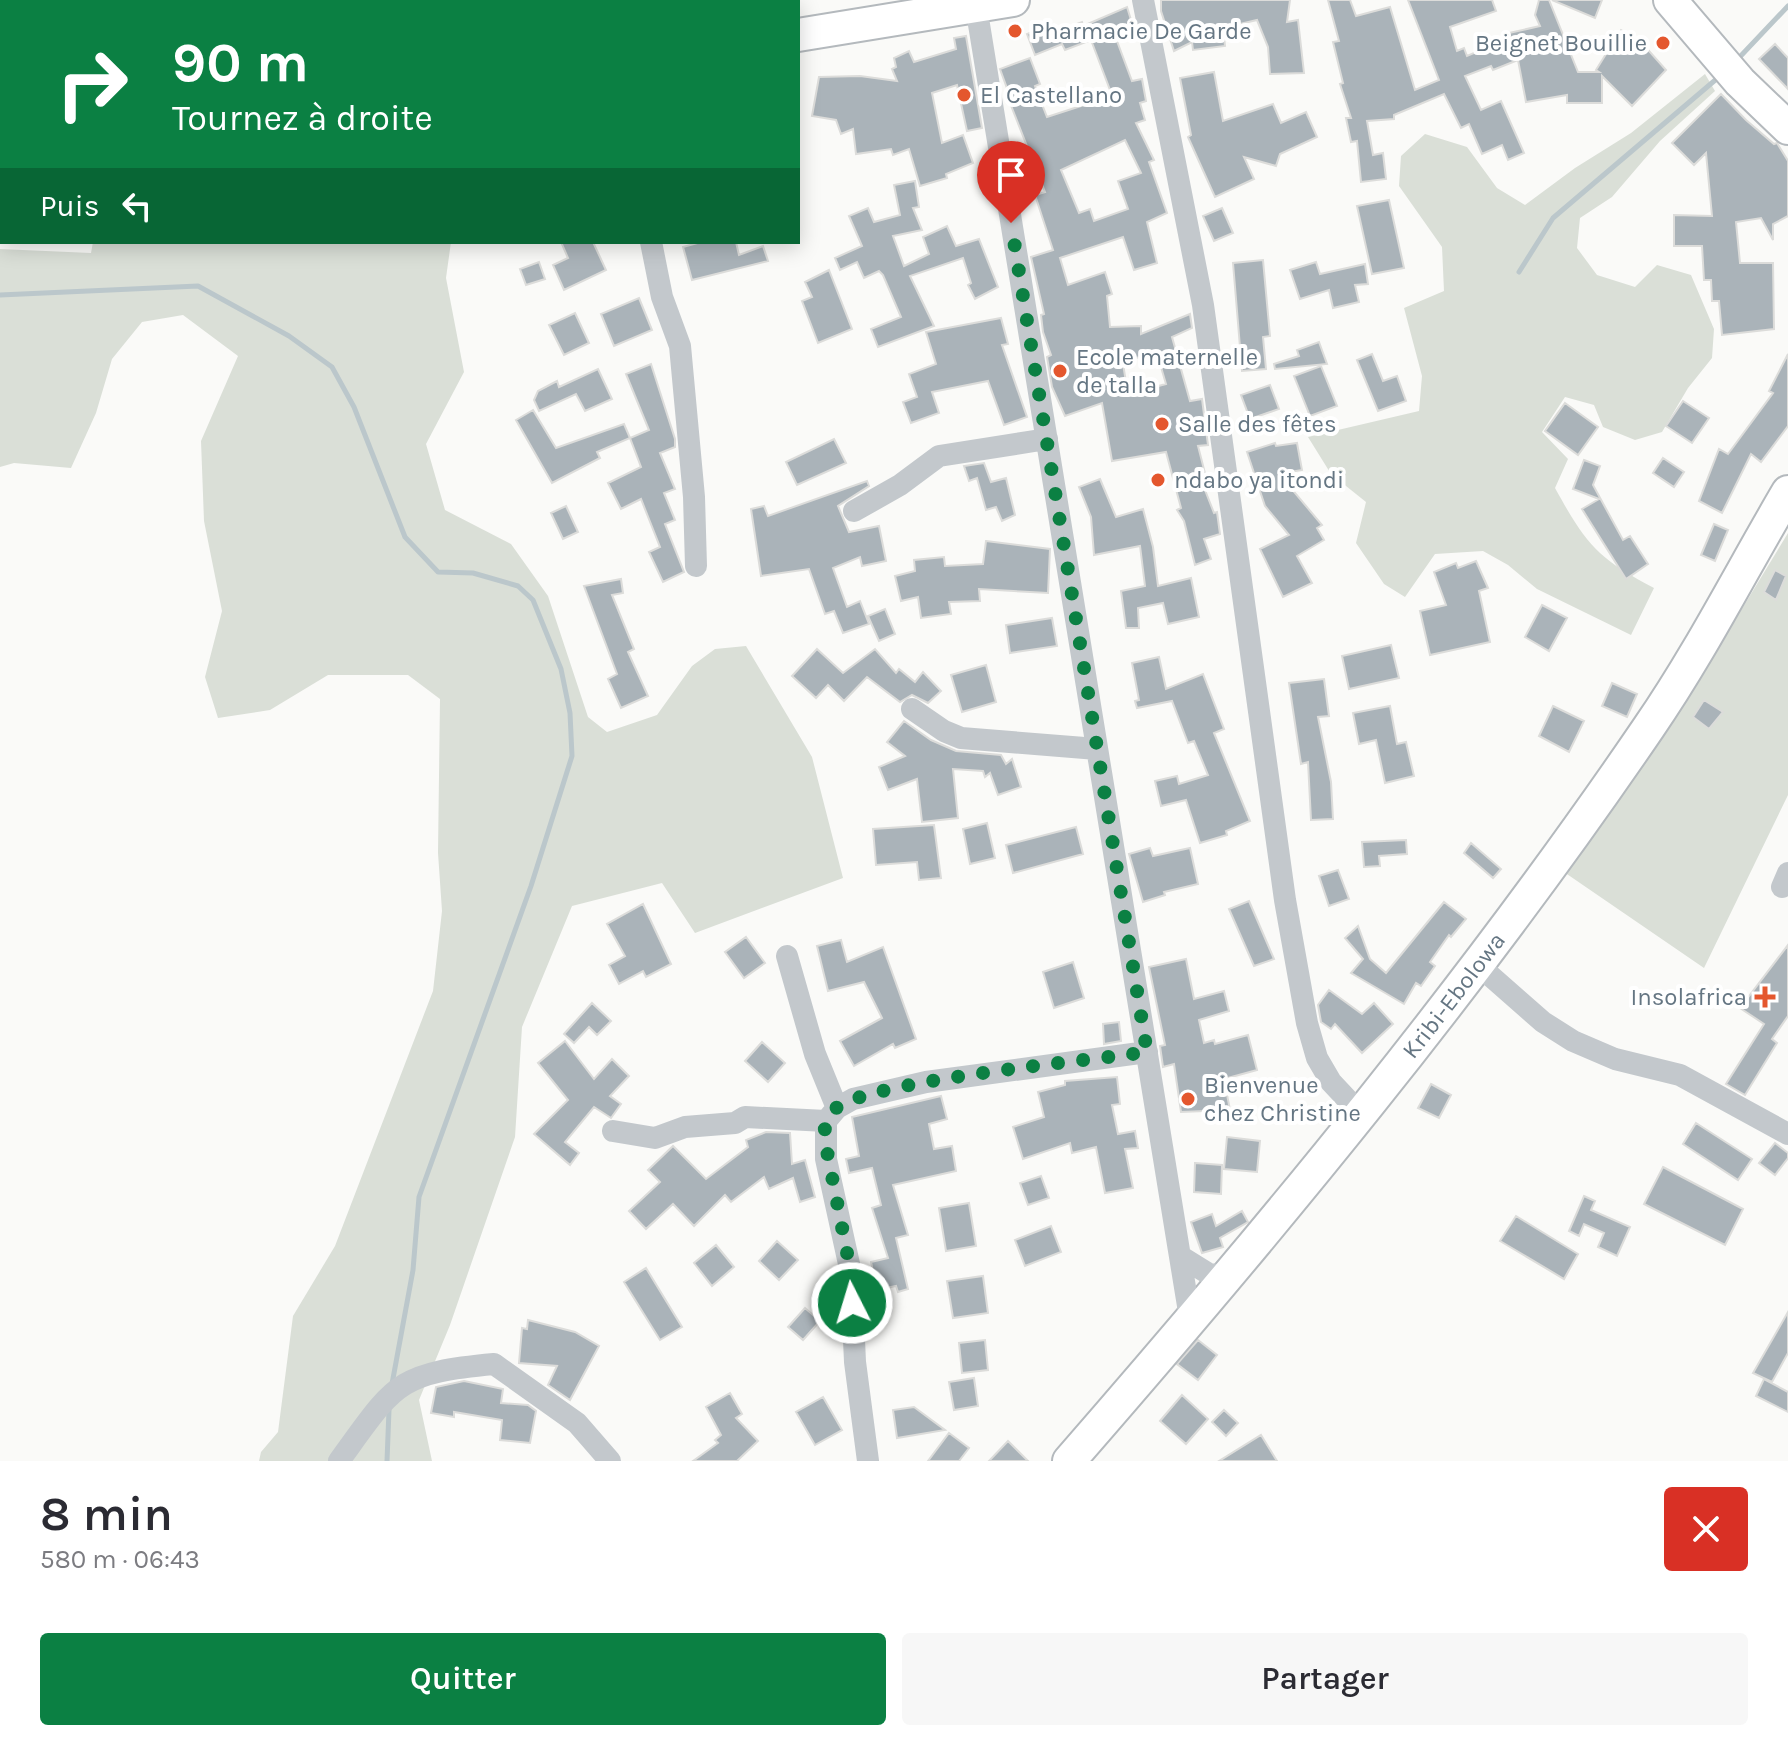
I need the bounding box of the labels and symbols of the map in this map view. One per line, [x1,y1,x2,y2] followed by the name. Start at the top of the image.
[1031,17,1252,45] place label: Pharmacie De Garde
[1006,22,1024,40] marker: Pharmacie De Garde
[1475,29,1647,57] place label: Beignet Bouillie
[1654,34,1672,52] marker: Beignet Bouillie
[980,81,1122,109] place label: El Castellano
[955,86,973,104] marker: El Castellano
[977,141,1045,223] pin
[1076,343,1258,399] place label: Ecole maternelle de talla
[1051,362,1069,380] marker: Ecole maternelle de talla
[1178,410,1337,438] place label: Salle des fêtes
[1153,415,1171,433] marker: Salle des fêtes
[1174,466,1344,494] place label: ndabo ya itondi
[1149,471,1167,489] marker: ndabo ya itondi
[1396,927,1511,1064] street label: Kribi-Ebolowa
[1630,983,1747,1011] place label: Insolafrica
[1754,986,1776,1008] marker: Insolafrica
[1204,1071,1361,1127] place label: Bienvenue chez Christine
[1179,1090,1197,1108] marker: Bienvenue chez Christine
[810,1261,894,1345] position arrow

